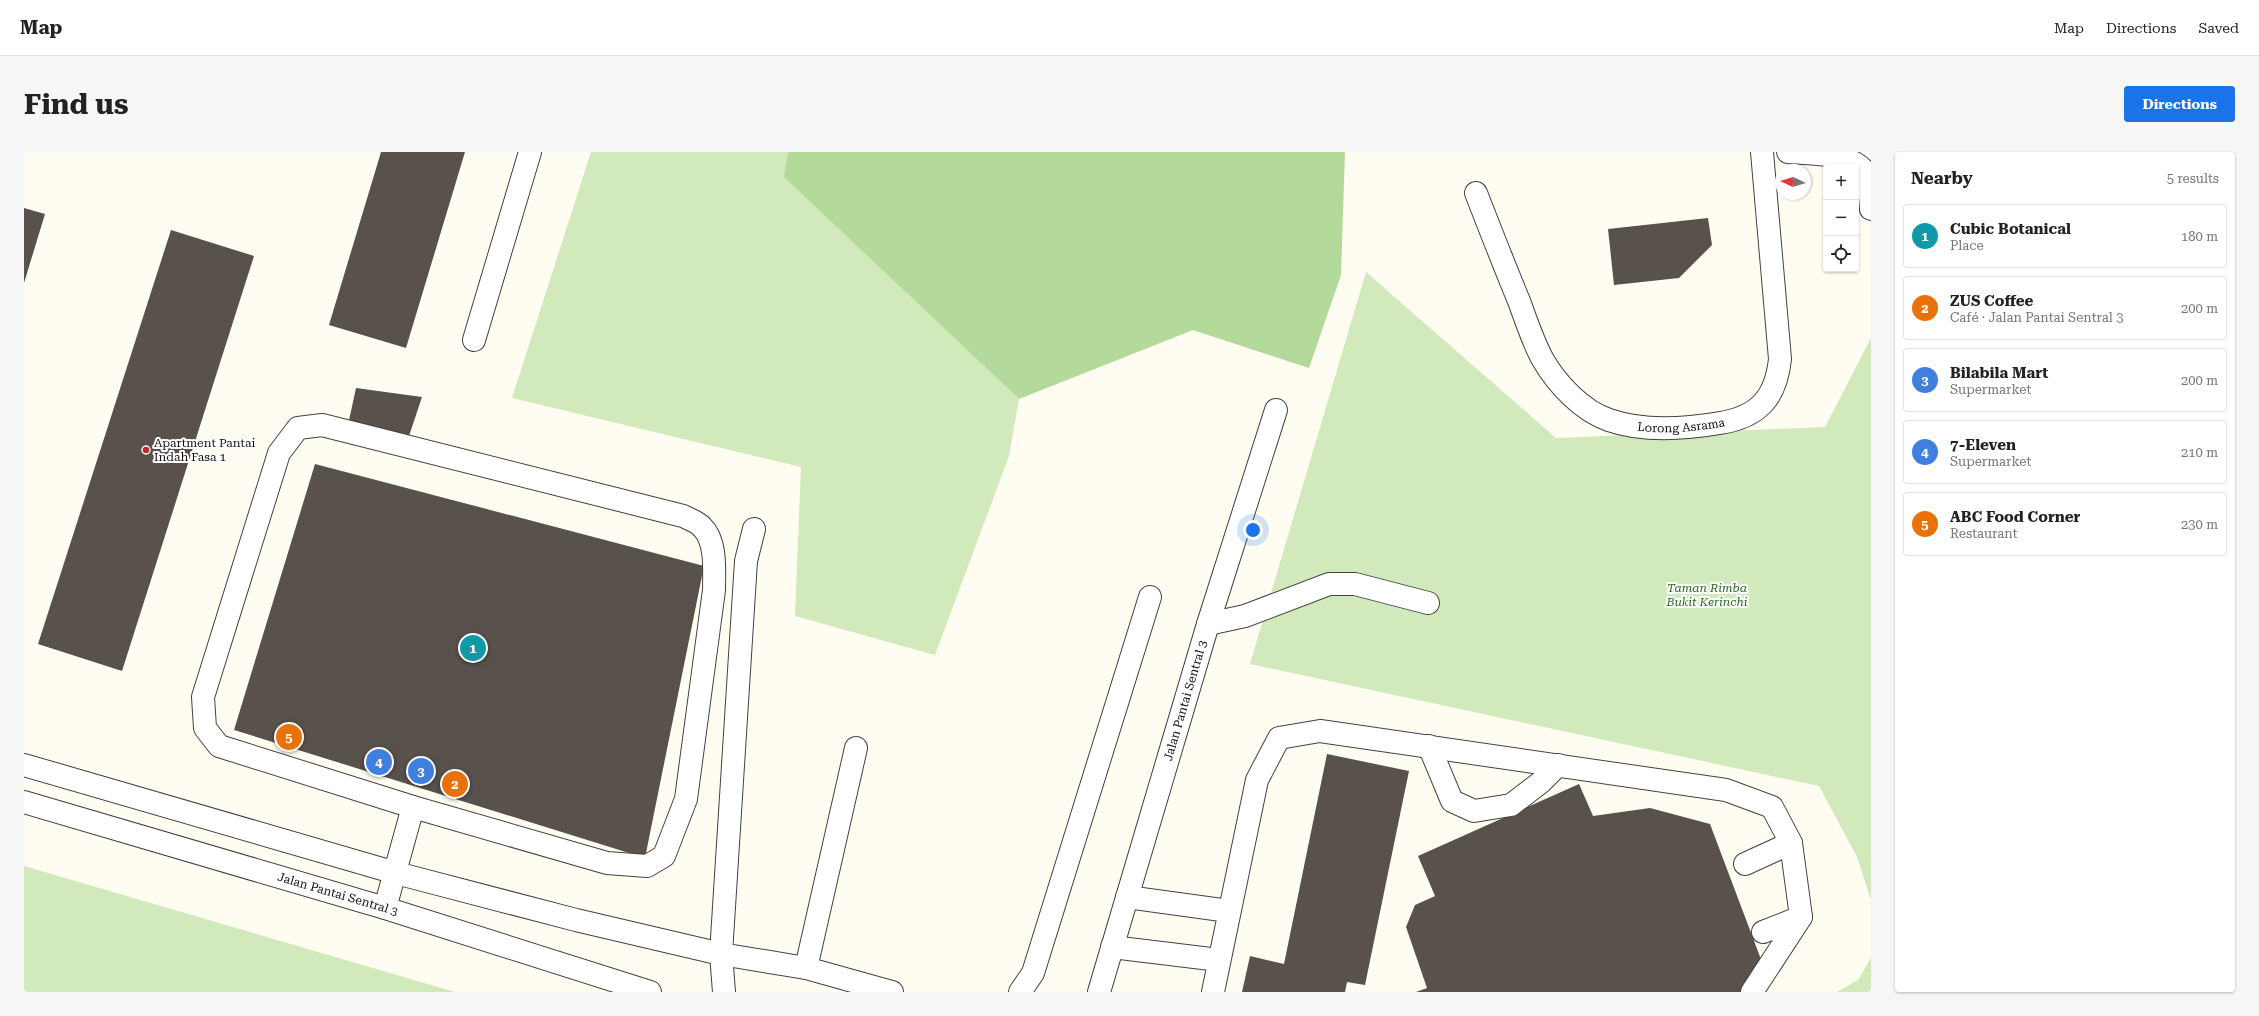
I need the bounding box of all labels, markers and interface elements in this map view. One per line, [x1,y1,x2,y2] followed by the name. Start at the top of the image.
[20,16,62,39] text: Map
[2054,20,2084,36] text: Map
[2106,20,2176,36] text: Directions
[2198,20,2239,36] text: Saved
[2124,86,2235,122] button: Directions
[24,88,128,121] text: Find us
[1775,164,1811,200] north arrow
[1823,164,1859,272] map controls
[1823,164,1859,200] button: +
[1911,168,1973,188] text: Nearby
[2167,171,2219,186] text: 5 results
[1823,200,1859,236] button: −
[1950,220,2071,238] text: Cubic Botanical
[1921,229,1929,244] text: 1
[2181,229,2218,244] text: 180 m
[1823,236,1859,272] button: locate
[1950,238,1984,253] text: Place
[1950,292,2033,310] text: ZUS Coffee
[1921,301,1929,316] text: 2
[2181,301,2218,316] text: 200 m
[1950,310,2123,325] text: Café · Jalan Pantai Sentral 3
[1950,364,2048,382] text: Bilabila Mart
[1921,373,1929,388] text: 3
[2181,373,2218,388] text: 200 m
[1950,382,2031,397] text: Supermarket
[1637,415,1726,435] street label: Lorong Asrama
[154,436,255,464] place label: Apartment Pantai Indah Fasa 1
[1950,436,2016,454] text: 7-Eleven
[141,445,151,455] marker: Apartment Pantai Indah Fasa 1
[1921,445,1929,460] text: 4
[2181,445,2218,460] text: 210 m
[1950,454,2031,469] text: Supermarket
[1950,508,2080,526] text: ABC Food Corner
[1921,517,1929,532] text: 5
[2181,517,2218,532] text: 230 m
[1243,520,1263,540] your location
[1950,526,2018,541] text: Restaurant
[1665,581,1748,609] park label: Taman Rimba Bukit Kerinchi
[460,633,486,663] pin: 1
[1161,638,1210,762] street label: Jalan Pantai Sentral 3
[276,722,302,752] pin: 5
[366,747,392,777] pin: 4
[408,756,434,786] pin: 3
[442,769,468,799] pin: 2
[276,870,400,919] street label: Jalan Pantai Sentral 3

